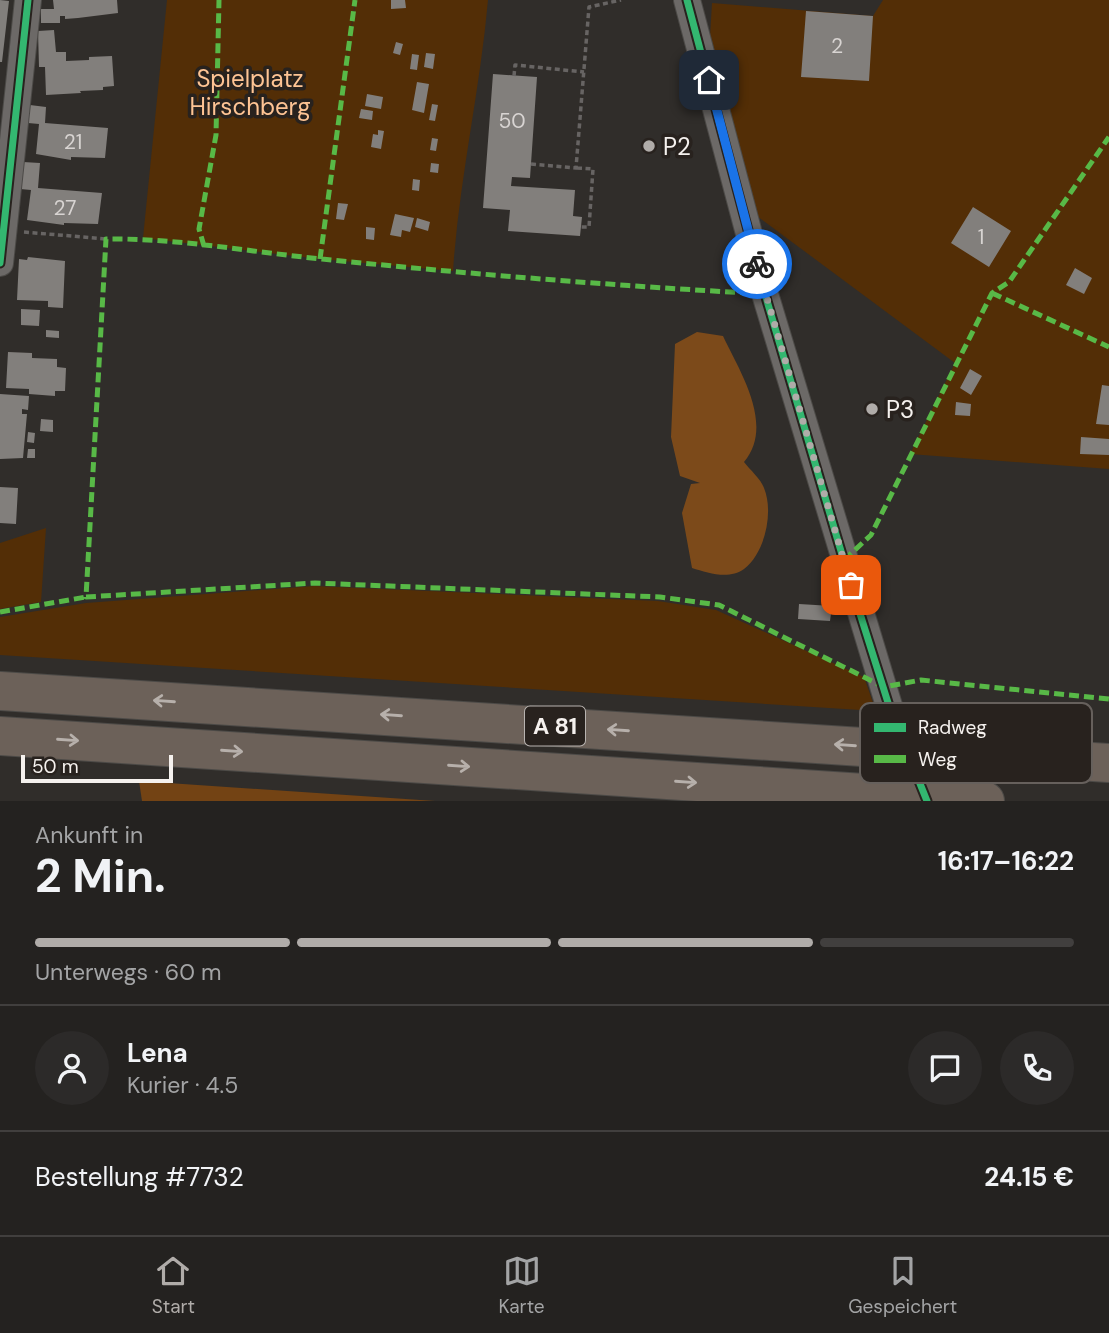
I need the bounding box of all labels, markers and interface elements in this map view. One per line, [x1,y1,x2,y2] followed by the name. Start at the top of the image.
[831,32,843,60] house number: 2
[679,50,739,110] pin
[690,61,728,99] icon: home
[189,63,311,122] park label: Spielplatz Hirschberg
[498,107,526,135] house number: 50
[64,128,82,156] house number: 21
[663,131,691,162] place label: P2
[641,138,657,154] marker: P2
[54,194,76,222] house number: 27
[978,223,984,251] house number: 1
[722,229,792,299] courier
[738,245,776,283] icon: bike
[886,394,914,425] place label: P3
[864,401,880,417] marker: P3
[821,555,881,615] pin
[832,566,870,604] icon: bag
[154,694,176,707] one-way arrow
[860,703,1092,783] legend
[525,706,585,746] road number: A 81
[380,709,403,722] one-way arrow
[918,715,987,740] text: Radweg
[608,723,630,736] one-way arrow
[56,734,79,747] one-way arrow
[835,738,857,751] one-way arrow
[220,745,243,758] one-way arrow
[918,747,957,772] text: Weg
[21,752,173,784] scale bar
[32,754,79,779] text: 50 m
[447,760,470,773] one-way arrow
[674,775,697,788] one-way arrow
[35,820,143,850] text: Ankunft in
[938,844,1074,878] text: 16:17–16:22
[35,846,166,906] text: 2 Min.
[35,957,222,987] text: Unterwegs · 60 m
[35,1031,109,1105] button: person
[908,1031,982,1105] button: chat
[1000,1031,1074,1105] button: phone
[127,1036,188,1070] text: Lena
[127,1070,238,1100] text: Kurier · 4.5
[35,1160,244,1194] text: Bestellung #7732
[984,1160,1074,1194] text: 24.15 €
[152,1252,195,1319] tab: Start
[499,1252,545,1319] tab: Karte
[848,1252,957,1319] tab: Gespeichert

